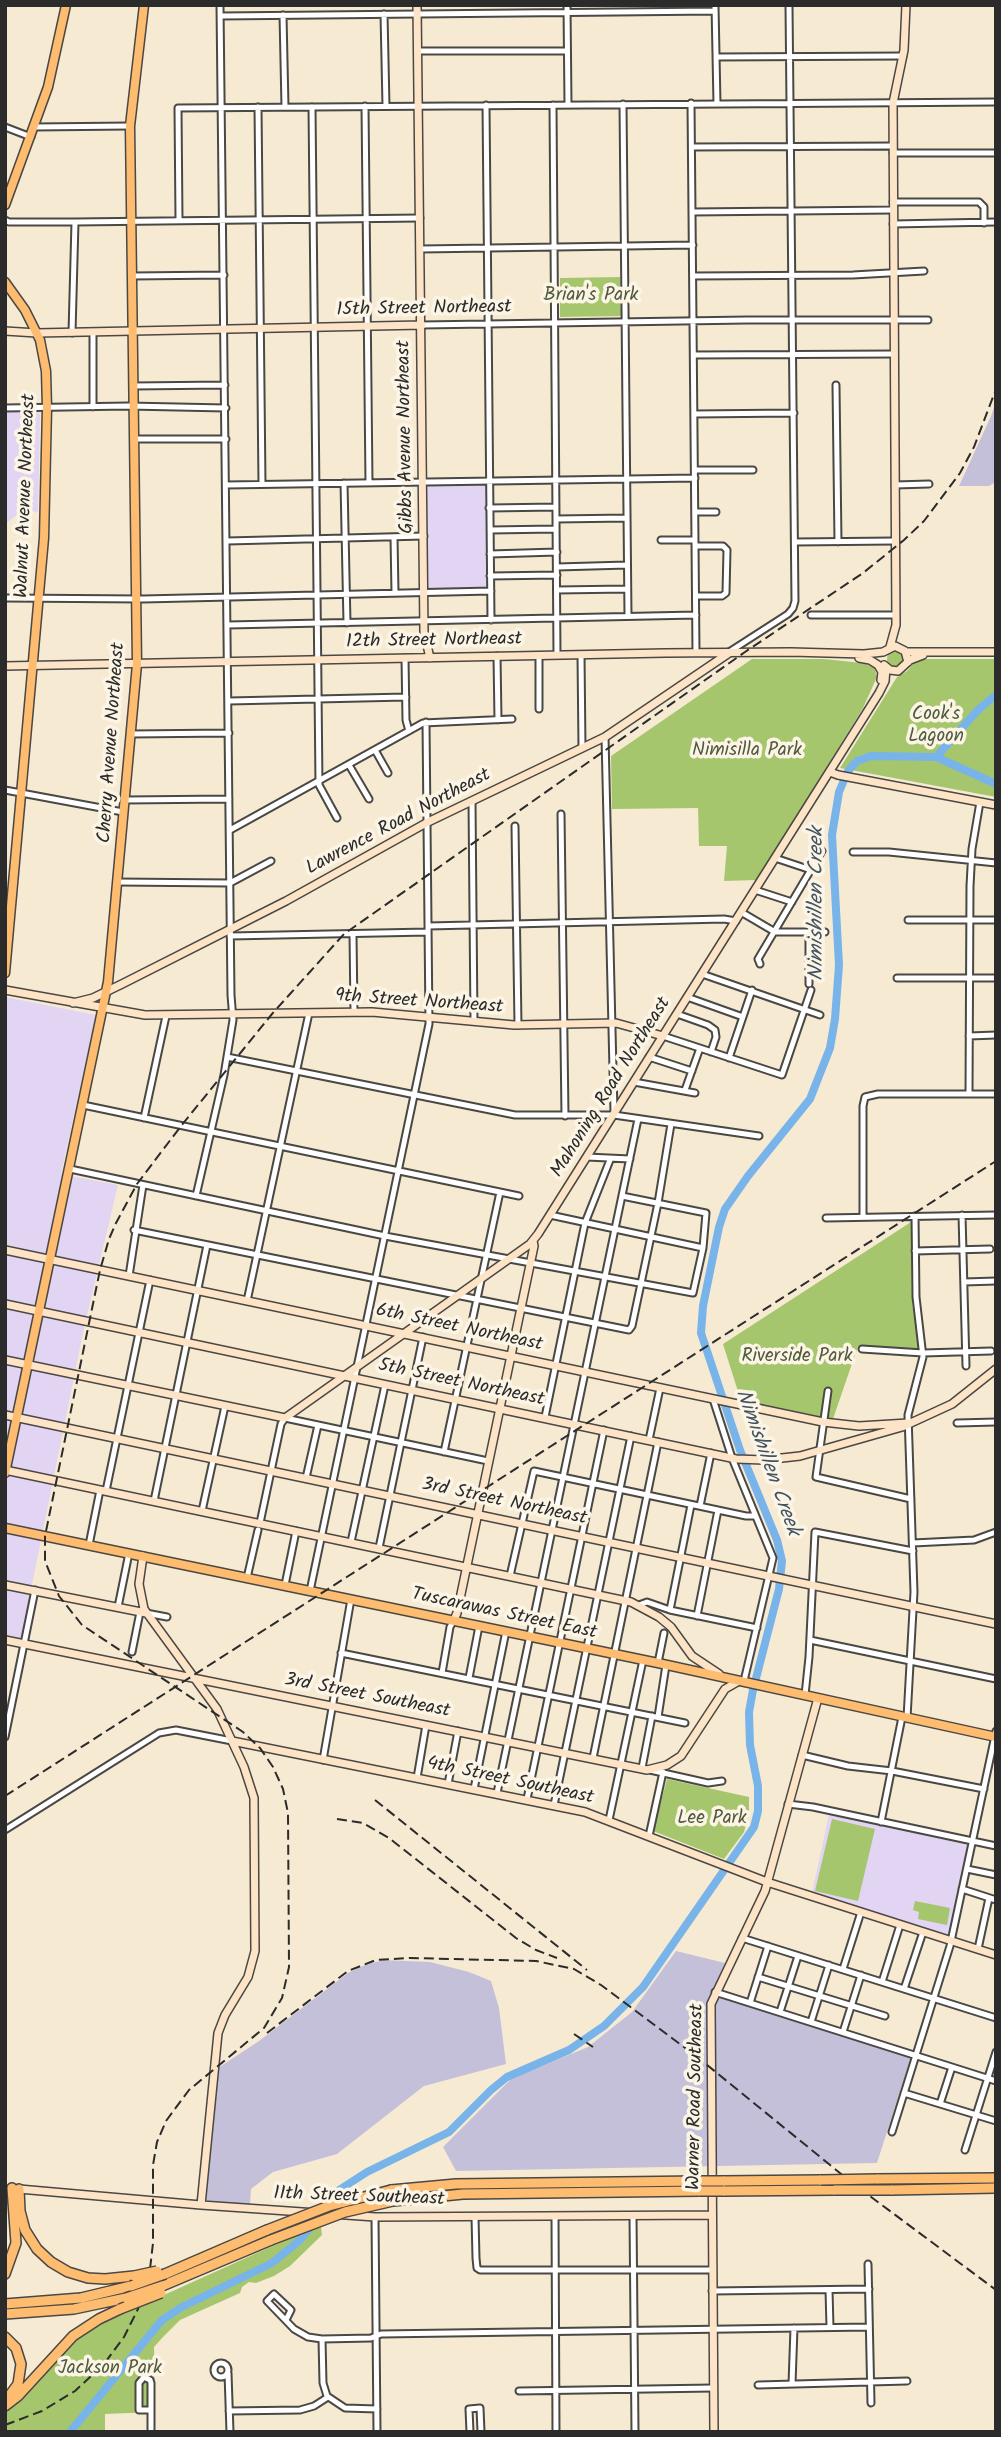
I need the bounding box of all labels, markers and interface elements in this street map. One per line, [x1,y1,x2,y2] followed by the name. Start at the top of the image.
[544,286,638,308] park label: Brian's Park
[336,297,512,323] street label: 15th Street Northeast
[394,340,420,534] street label: Gibbs Avenue Northeast
[12,393,42,599] street label: Walnut Avenue Northeast
[346,629,522,655] street label: 12th Street Northeast
[95,642,131,844] street label: Cherry Avenue Northeast
[908,705,964,749] park label: Cook's Lagoon
[692,741,802,763] park label: Nimisilla Park
[303,765,495,881] street label: Lawrence Road Northeast
[805,827,831,981] water label: Nimishillen Creek
[334,986,504,1020] street label: 9th Street Northeast
[547,994,677,1182] street label: Mahoning Road Northeast
[374,1300,544,1358] street label: 6th Street Northeast
[741,1347,853,1369] park label: Riverside Park
[376,1355,546,1413] street label: 5th Street Northeast
[728,1386,804,1540] water label: Nimishillen Creek
[419,1474,589,1532] street label: 3rd Street Northeast
[409,1584,599,1646] street label: Tuscarawas Street East
[282,1670,452,1724] street label: 3rd Street Southeast
[425,1753,595,1811] street label: 4th Street Southeast
[677,1809,747,1831] park label: Lee Park
[684,2003,710,2191] street label: Warner Road Southeast
[273,2184,445,2212] street label: 11th Street Southeast
[58,2359,162,2381] park label: Jackson Park

